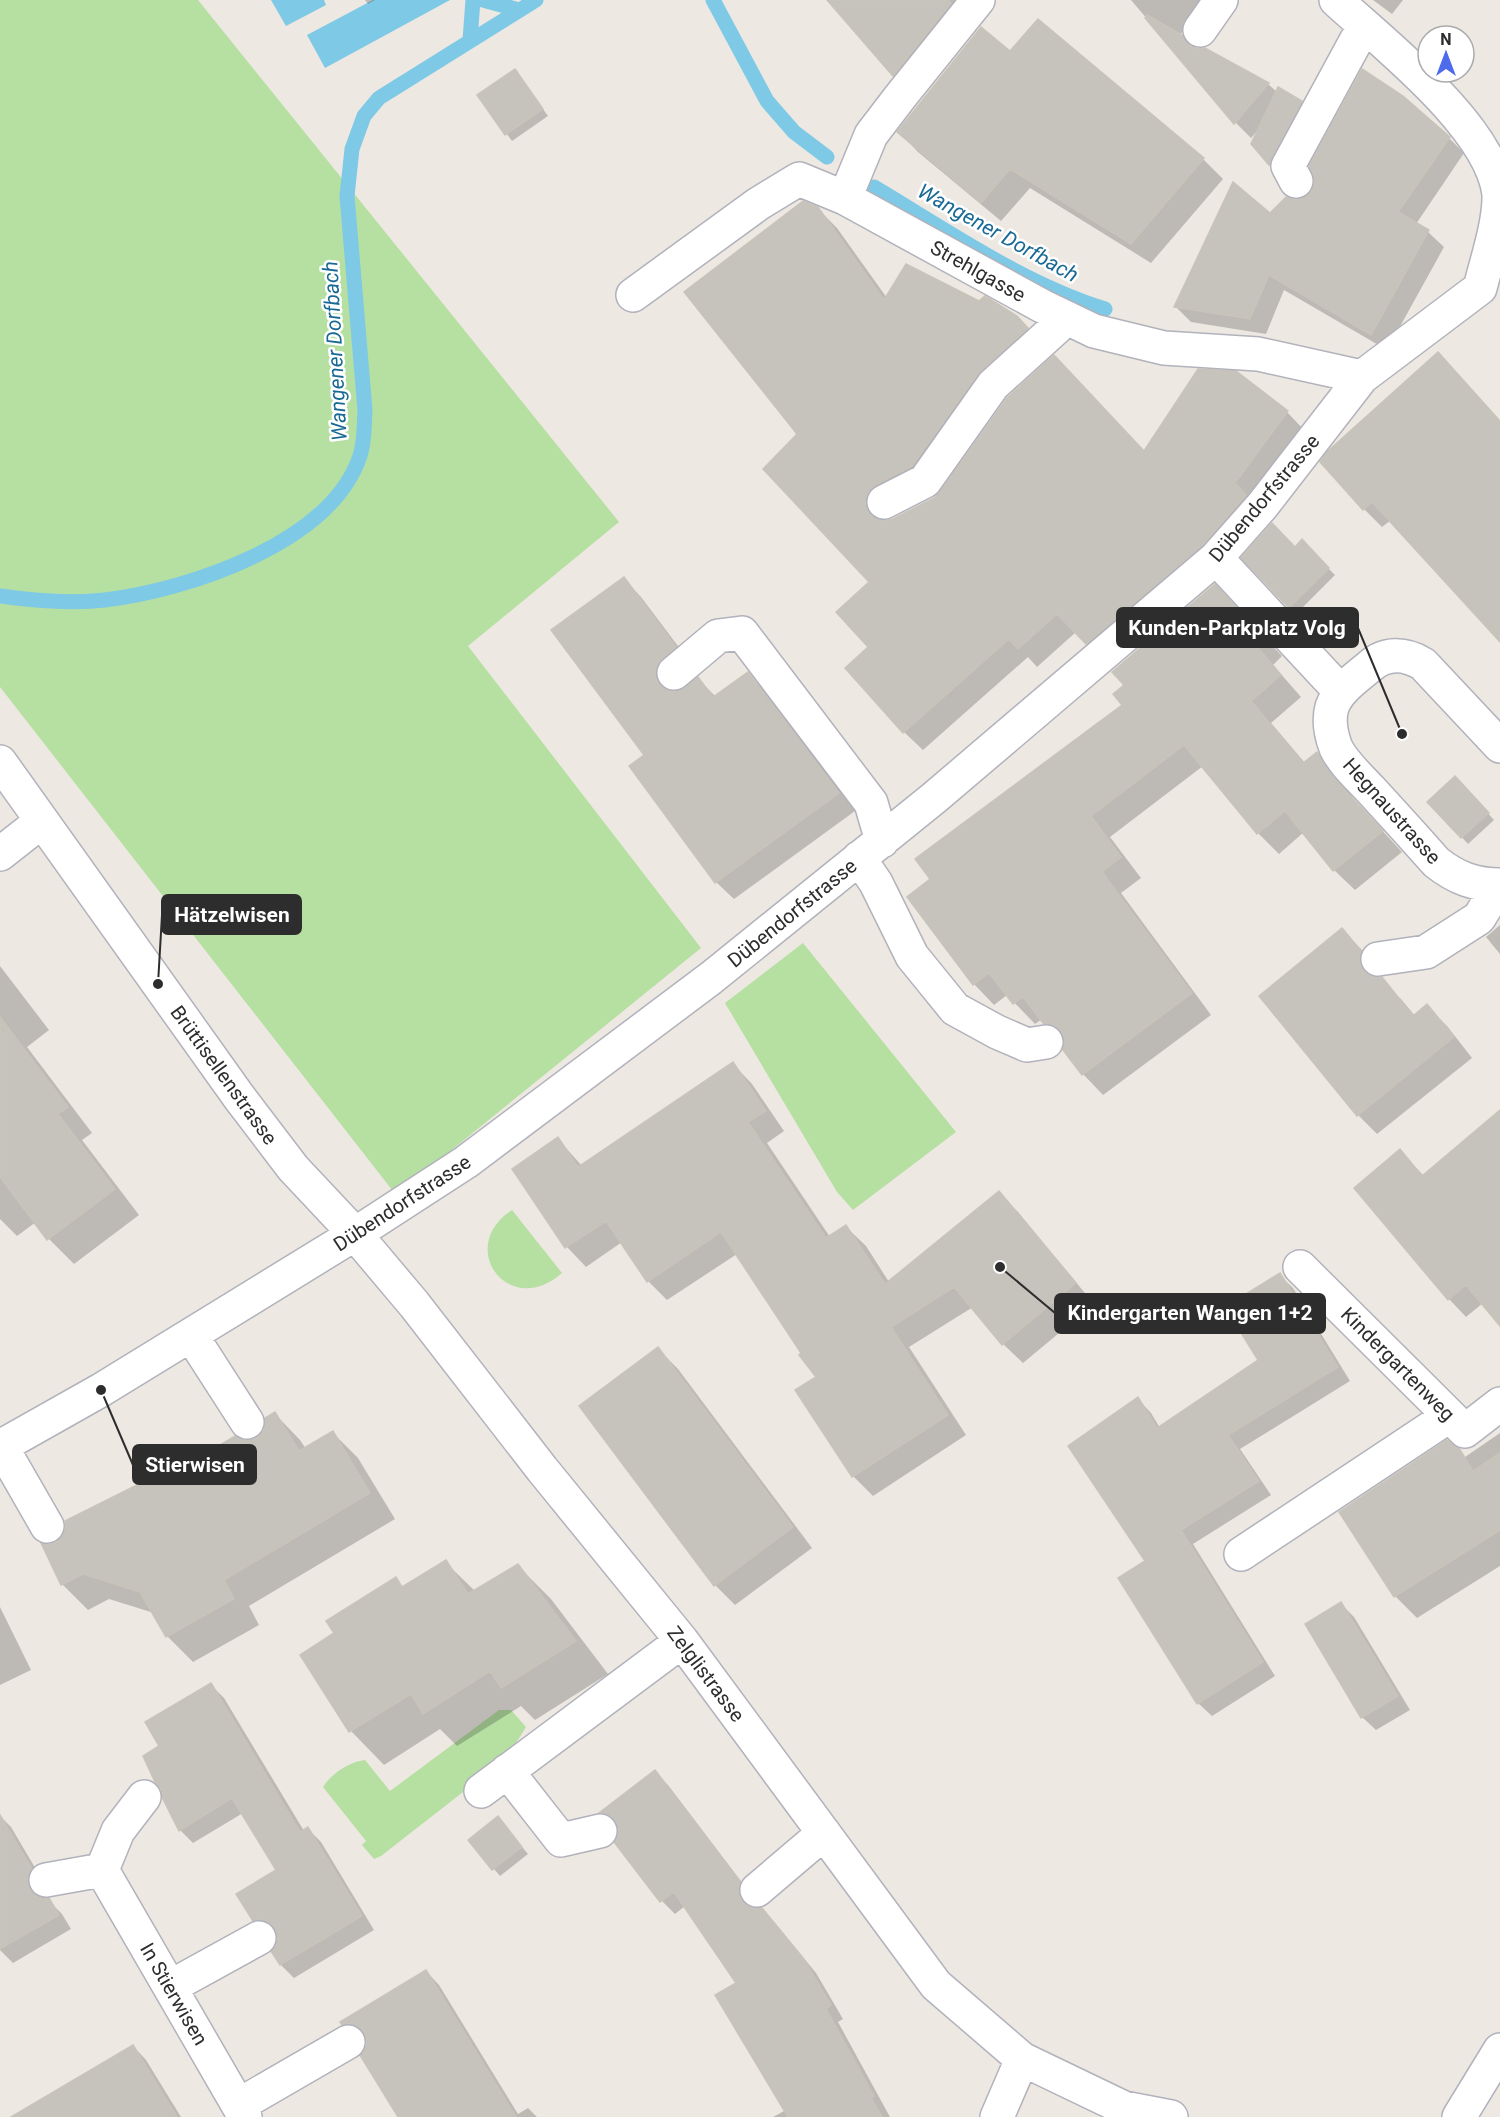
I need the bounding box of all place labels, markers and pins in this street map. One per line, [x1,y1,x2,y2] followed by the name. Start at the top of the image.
[1117,608,1358,647] callout: Kunden-Parkplatz Volg
[162,895,301,934] callout: Hätzelwisen
[1055,1294,1325,1333] callout: Kindergarten Wangen 1+2
[133,1445,256,1484] callout: Stierwisen

